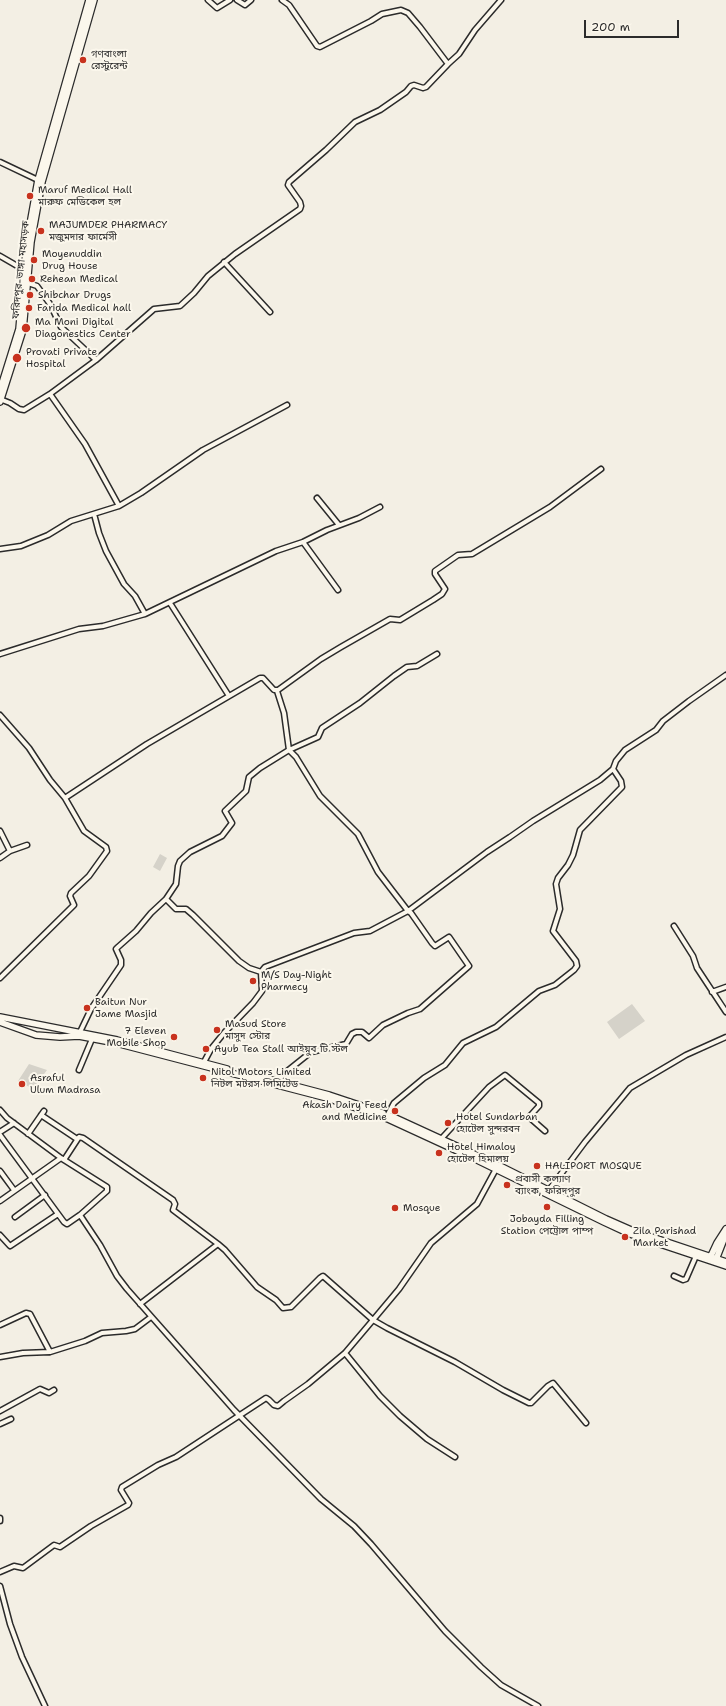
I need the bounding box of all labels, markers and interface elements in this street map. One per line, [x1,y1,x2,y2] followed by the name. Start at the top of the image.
[586,12,681,38] scale bar
[591,19,630,35] text: 200 m
[91,48,127,72] place label: গণবাংলা রেস্টুরেন্ট
[78,55,88,65] marker: গণবাংলা রেস্টুরেন্ট
[38,184,132,208] place label: Maruf Medical Hall মারুফ মেডিকেল হল
[25,191,35,201] marker: Maruf Medical Hall মারুফ মেডিকেল হল
[49,219,167,242] place label: MAJUMDER PHARMACY মজুমদার ফার্মেসী
[10,220,32,320] street label: ফরিদপুর-ভাঙ্গা মহাসড়ক
[36,226,46,236] marker: MAJUMDER PHARMACY মজুমদার ফার্মেসী
[42,248,102,272] place label: Moyenuddin Drug House
[29,255,39,265] marker: Moyenuddin Drug House
[40,273,118,285] place label: Rehean Medical
[27,274,37,284] marker: Rehean Medical
[38,289,111,301] place label: Shibchar Drugs
[25,290,35,300] marker: Shibchar Drugs
[37,302,131,314] place label: Farida Medical hall
[24,303,34,313] marker: Farida Medical hall
[35,316,131,340] place label: Ma Moni Digital Diagonestics Center
[20,322,32,334] marker: Ma Moni Digital Diagonestics Center
[26,346,97,370] place label: Provati Private Hospital
[11,352,23,364] marker: Provati Private Hospital
[261,969,332,992] place label: M/S Day-Night Pharmecy
[248,976,258,986] marker: M/S Day-Night Pharmecy
[95,996,157,1020] place label: Baitun Nur Jame Masjid
[82,1003,92,1013] marker: Baitun Nur Jame Masjid
[225,1018,286,1042] place label: Masud Store মাসুদ স্টোর
[107,1025,166,1048] place label: 7 Eleven Mobile Shop
[212,1025,222,1035] marker: Masud Store মাসুদ স্টোর
[169,1032,179,1042] marker: 7 Eleven Mobile Shop
[214,1043,348,1055] place label: Ayub Tea Stall আইয়ুব টি স্টল
[201,1044,211,1054] marker: Ayub Tea Stall আইয়ুব টি স্টল
[211,1066,311,1090] place label: Nitol Motors Limited নিটল মটরস লিমিটেড
[30,1072,100,1096] place label: Asraful Ulum Madrasa
[198,1073,208,1083] marker: Nitol Motors Limited নিটল মটরস লিমিটেড
[17,1079,27,1089] marker: Asraful Ulum Madrasa
[302,1099,387,1122] place label: Akash Dairy Feed and Medicine
[390,1106,400,1116] marker: Akash Dairy Feed and Medicine
[456,1111,537,1134] place label: Hotel Sundarban হোটেল সুন্দরবন
[443,1118,453,1128] marker: Hotel Sundarban হোটেল সুন্দরবন
[447,1141,516,1164] place label: Hotel Himaloy হোটেল হিমালয়
[434,1148,444,1158] marker: Hotel Himaloy হোটেল হিমালয়
[545,1160,642,1172] place label: HALIPORT MOSQUE
[532,1161,542,1171] marker: HALIPORT MOSQUE
[515,1173,580,1196] place label: প্রবাসী কল্যাণ ব্যাংক, ফরিদপুর
[502,1180,512,1190] marker: প্রবাসী কল্যাণ ব্যাংক, ফরিদপুর
[403,1202,440,1214] place label: Mosque
[542,1202,552,1212] marker: Jobayda Filling Station পেট্রোল পাম্প
[390,1203,400,1213] marker: Mosque
[501,1213,593,1236] place label: Jobayda Filling Station পেট্রোল পাম্প
[633,1225,696,1248] place label: Zila Parishad Market
[620,1232,630,1242] marker: Zila Parishad Market

